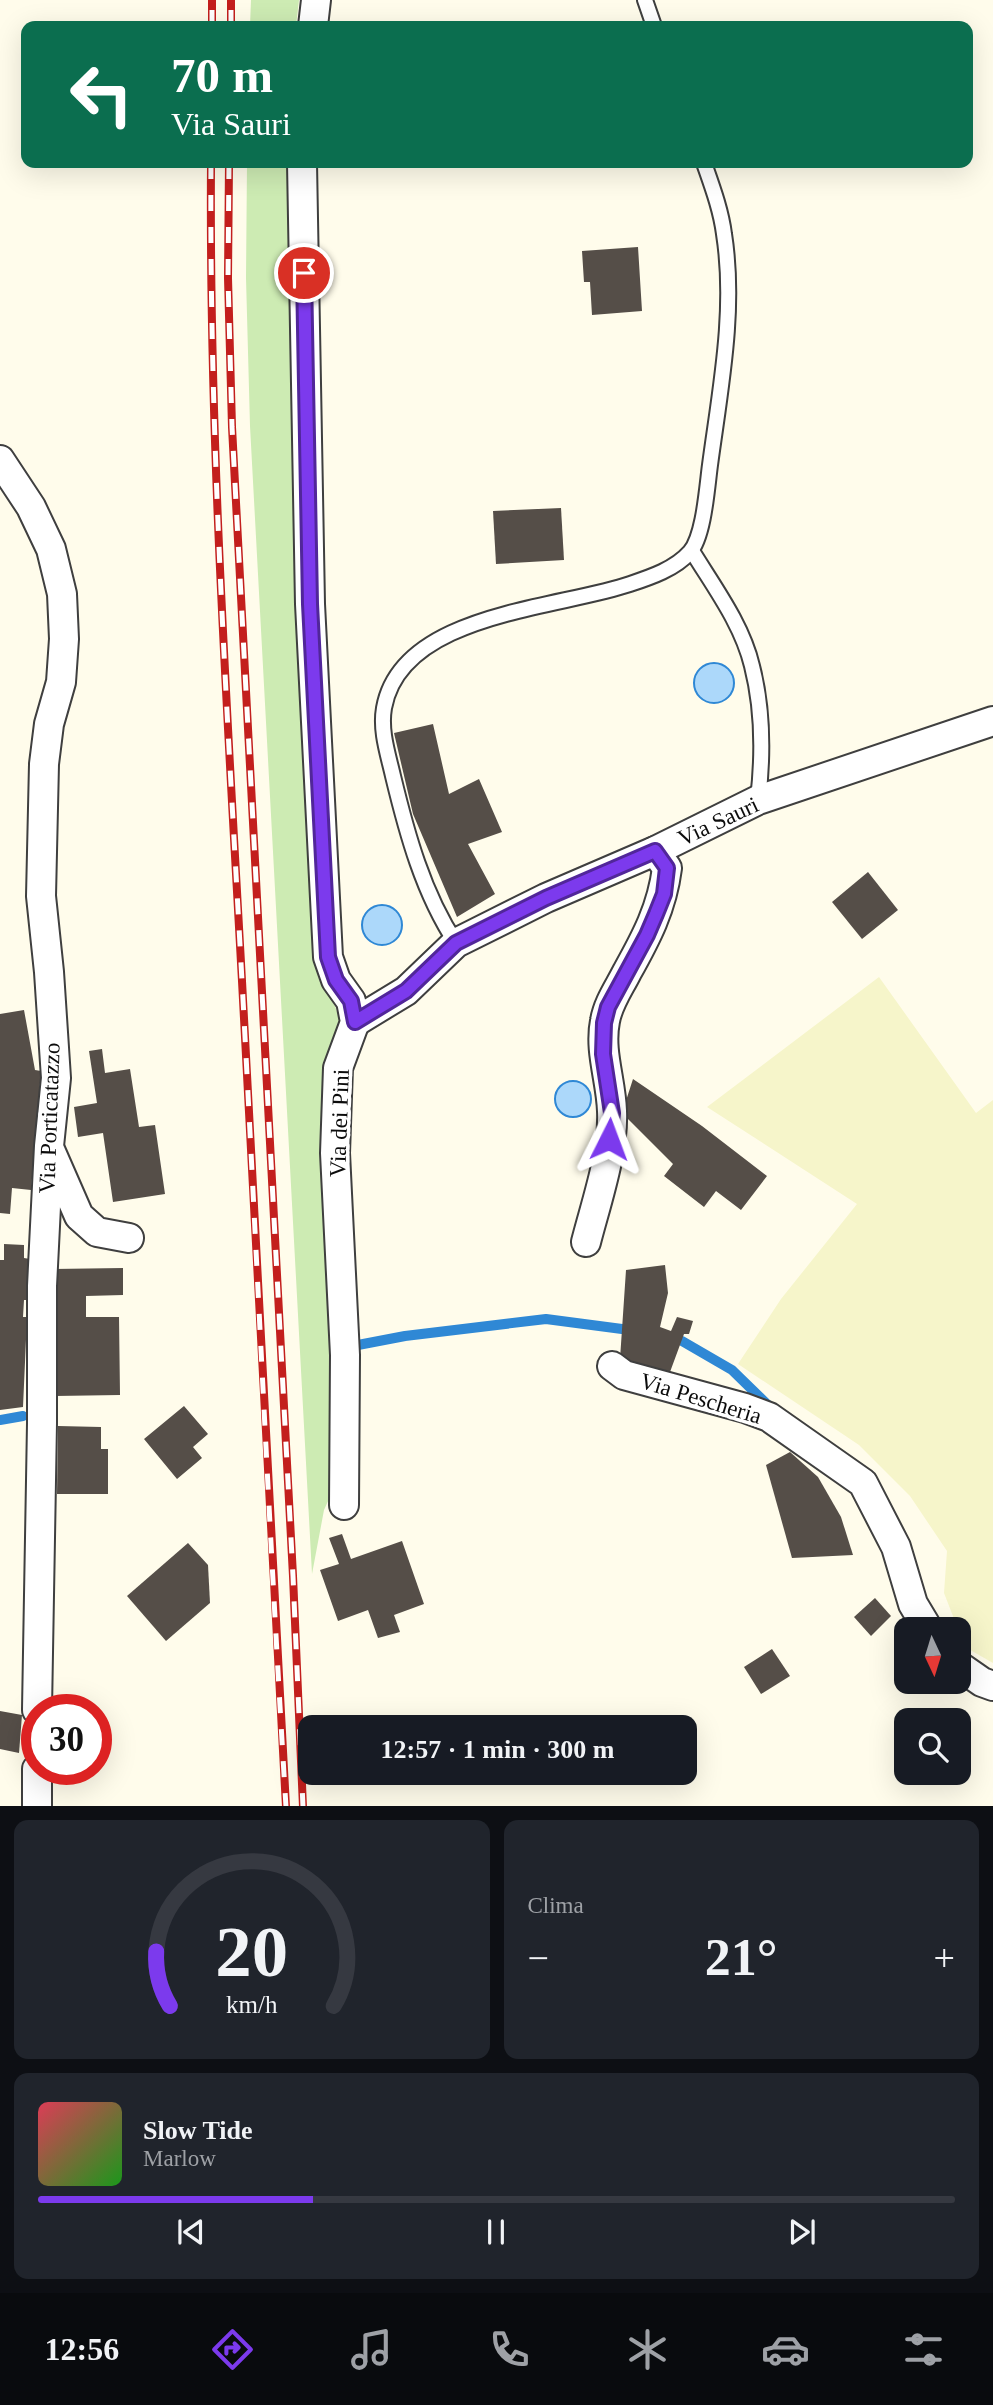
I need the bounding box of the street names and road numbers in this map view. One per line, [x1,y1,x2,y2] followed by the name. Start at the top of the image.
[674,792,763,851] street label: Via Sauri
[34,1042,65,1194] street label: Via Porticatazzo
[325,1068,354,1178] street label: Via dei Pini
[637,1368,765,1429] street label: Via Pescheria

